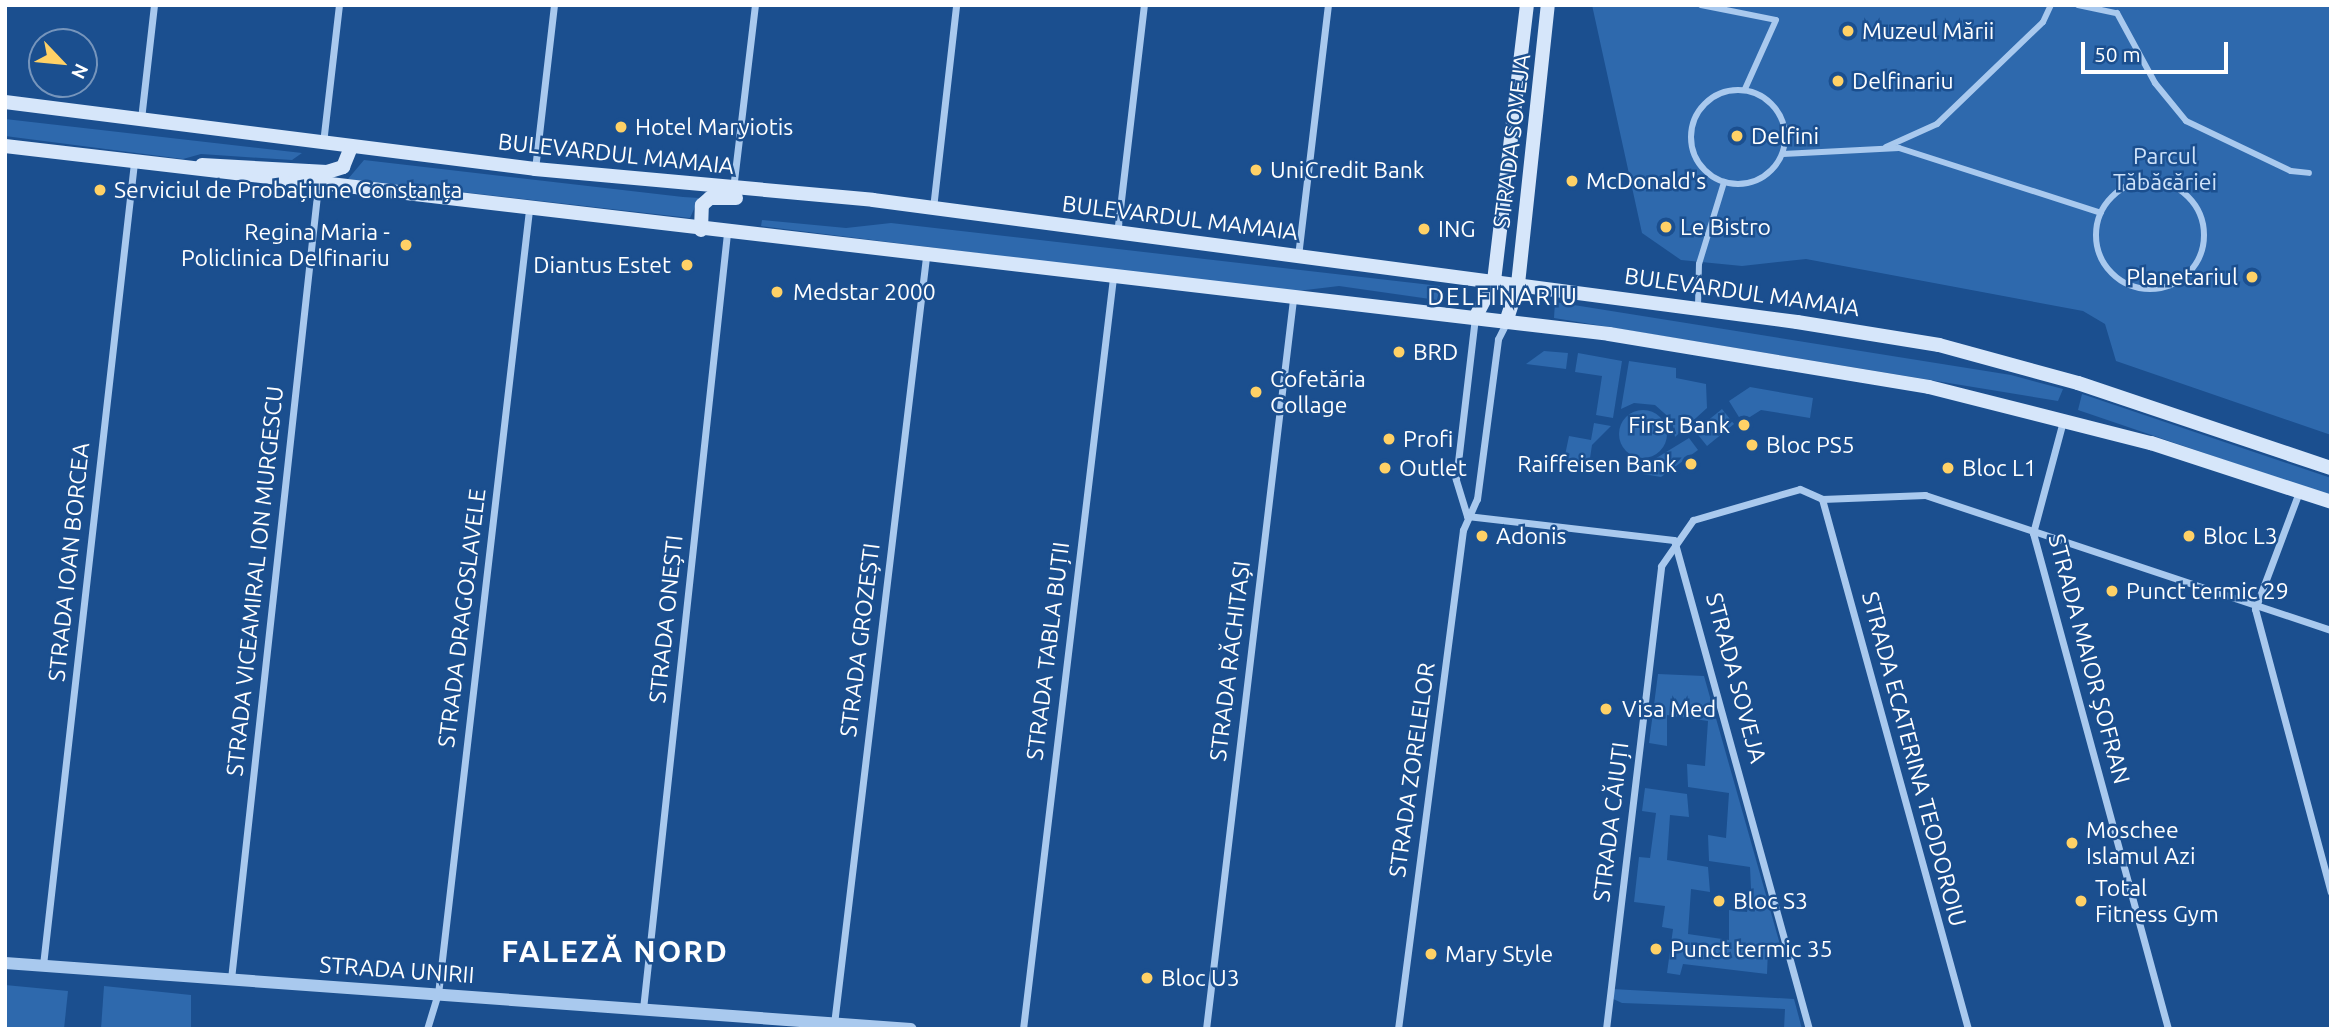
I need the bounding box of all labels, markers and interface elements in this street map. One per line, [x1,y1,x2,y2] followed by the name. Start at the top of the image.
[1862,17,1994,45] place label: Muzeul Mării
[1840,23,1856,39] marker: Muzeul Mării
[28,28,98,98] north arrow
[2084,28,2231,72] scale bar
[2094,42,2141,66] text: 50 m
[1488,53,1536,229] street label: STRADA SOVEJA
[67,60,93,83] text: N
[1852,67,1954,95] place label: Delfinariu
[1830,73,1846,89] marker: Delfinariu
[635,113,793,141] place label: Hotel Maryiotis
[613,119,629,135] marker: Hotel Maryiotis
[1751,122,1819,150] place label: Delfini
[497,128,735,180] street label: BULEVARDUL MAMAIA
[1729,128,1745,144] marker: Delfini
[2113,142,2217,196] park label: Parcul Tăbăcăriei
[1270,156,1424,184] place label: UniCredit Bank
[1248,162,1264,178] marker: UniCredit Bank
[1586,167,1706,195] place label: McDonald's
[1564,173,1580,189] marker: McDonald's
[114,176,462,204] place label: Serviciul de Probațiune Constanța
[92,182,108,198] marker: Serviciul de Probațiune Constanța
[1061,190,1299,246] street label: BULEVARDUL MAMAIA
[1680,213,1771,241] place label: Le Bistro
[1438,215,1476,243] place label: ING
[181,218,390,272] place label: Regina Maria - Policlinica Delfinariu
[1658,219,1674,235] marker: Le Bistro
[1416,221,1432,237] marker: ING
[396,235,416,255] marker: Regina Maria - Policlinica Delfinariu
[533,251,671,279] place label: Diantus Estet
[677,255,697,275] marker: Diantus Estet
[1623,262,1861,322] street label: BULEVARDUL MAMAIA
[2126,263,2238,291] place label: Planetariul
[2244,269,2260,285] marker: Planetariul
[793,278,936,306] place label: Medstar 2000
[767,282,787,302] marker: Medstar 2000
[1428,283,1578,311] district label: DELFINARIU
[1413,338,1458,366] place label: BRD
[1391,344,1407,360] marker: BRD
[1270,365,1366,419] place label: Cofetăria Collage
[1248,384,1264,400] marker: Cofetăria Collage
[221,385,289,777] street label: STRADA VICEAMIRAL ION MURGESCU
[1628,411,1730,439] place label: First Bank
[1736,417,1752,433] marker: First Bank
[1403,425,1453,453] place label: Profi
[1381,431,1397,447] marker: Profi
[1766,431,1855,459] place label: Bloc PS5
[1744,437,1760,453] marker: Bloc PS5
[43,441,95,683] street label: STRADA IOAN BORCEA
[1517,450,1677,478] place label: Raiffeisen Bank
[1399,454,1467,482] place label: Outlet
[1962,454,2037,482] place label: Bloc L1
[1683,456,1699,472] marker: Raiffeisen Bank
[1377,460,1393,476] marker: Outlet
[1940,460,1956,476] marker: Bloc L1
[432,487,492,749] street label: STRADA DRAGOSLAVELE
[1496,522,1567,550] place label: Adonis
[2203,522,2278,550] place label: Bloc L3
[1474,528,1490,544] marker: Adonis
[2181,528,2197,544] marker: Bloc L3
[2042,531,2136,787] street label: STRADA MAIOR ȘOFRAN
[643,534,689,704] street label: STRADA ONEȘTI
[1021,540,1075,762] street label: STRADA TABLA BUȚII
[834,542,886,738] street label: STRADA GROZEȘTI
[1204,559,1256,763] street label: STRADA RĂCHITAȘI
[2126,577,2289,605] place label: Punct termic 29
[2104,583,2120,599] marker: Punct termic 29
[1856,589,1972,929] street label: STRADA ECATERINA TEODOROIU
[1700,590,1772,766] street label: STRADA SOVEJA
[1383,661,1441,879] street label: STRADA ZORELELOR
[1622,695,1716,723] place label: Visa Med
[1596,699,1616,719] marker: Visa Med
[1588,741,1634,903] street label: STRADA CĂIUȚI
[2086,816,2196,870] place label: Moschee Islamul Azi
[2064,835,2080,851] marker: Moschee Islamul Azi
[2095,874,2219,928] place label: Total Fitness Gym
[1733,887,1808,915] place label: Bloc S3
[1711,893,1727,909] marker: Bloc S3
[2073,893,2089,909] marker: Total Fitness Gym
[503,933,727,969] district label: FALEZĂ NORD
[1670,935,1833,963] place label: Punct termic 35
[1445,940,1553,968] place label: Mary Style
[1648,941,1664,957] marker: Punct termic 35
[1423,946,1439,962] marker: Mary Style
[319,951,475,989] street label: STRADA UNIRII
[1161,964,1240,992] place label: Bloc U3
[1139,970,1155,986] marker: Bloc U3

